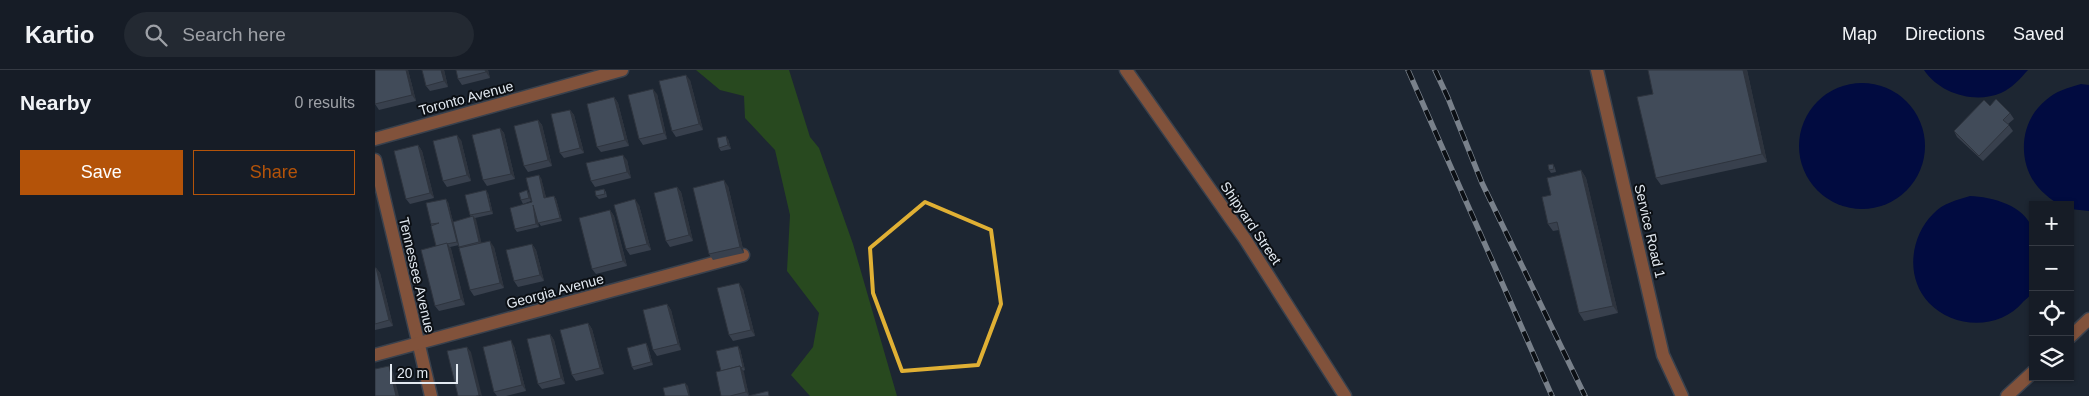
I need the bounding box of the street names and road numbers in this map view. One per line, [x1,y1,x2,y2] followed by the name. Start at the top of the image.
[417,78,515,118] street label: Toronto Avenue
[1217,179,1285,268] street label: Shipyard Street
[1631,183,1669,280] street label: Service Road 1
[396,216,438,335] street label: Tennessee Avenue
[505,270,606,312] street label: Georgia Avenue

